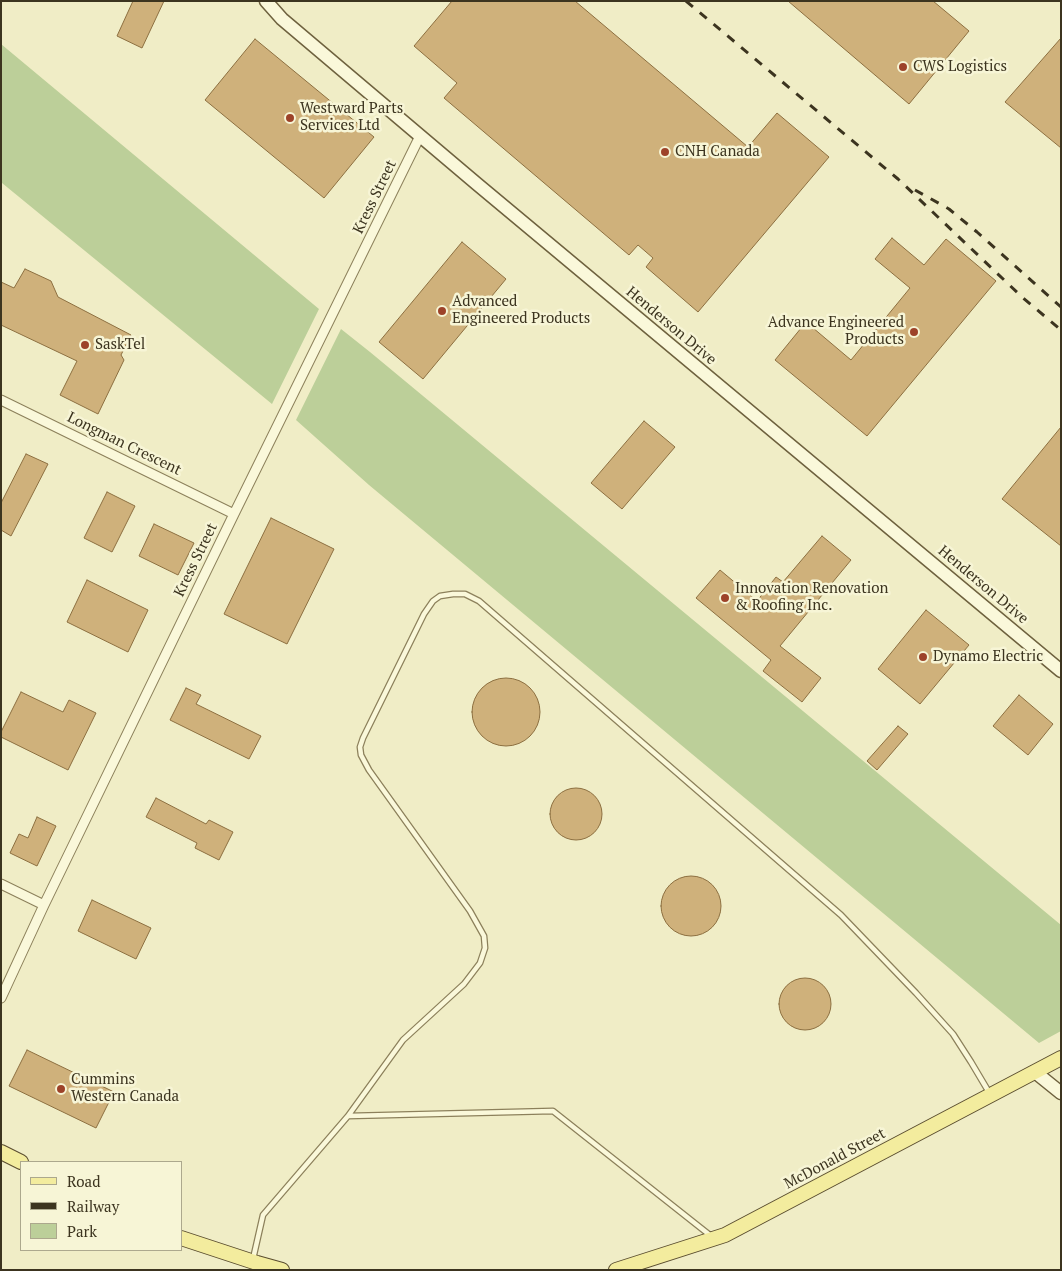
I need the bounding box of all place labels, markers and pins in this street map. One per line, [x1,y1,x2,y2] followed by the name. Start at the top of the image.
[913,58,1007,76] place label: CWS Logistics
[897,61,909,73] marker: CWS Logistics
[300,100,403,135] place label: Westward Parts Services Ltd
[284,112,296,124] marker: Westward Parts Services Ltd
[675,143,760,161] place label: CNH Canada
[659,146,671,158] marker: CNH Canada
[452,293,590,328] place label: Advanced Engineered Products
[436,305,448,317] marker: Advanced Engineered Products
[768,314,904,349] place label: Advance Engineered Products
[908,326,920,338] marker: Advance Engineered Products
[95,336,145,354] place label: SaskTel
[79,339,91,351] marker: SaskTel
[735,580,888,615] place label: Innovation Renovation & Roofing Inc.
[719,592,731,604] marker: Innovation Renovation & Roofing Inc.
[933,648,1043,666] place label: Dynamo Electric
[917,651,929,663] marker: Dynamo Electric
[71,1071,179,1106] place label: Cummins Western Canada
[55,1083,67,1095] marker: Cummins Western Canada

